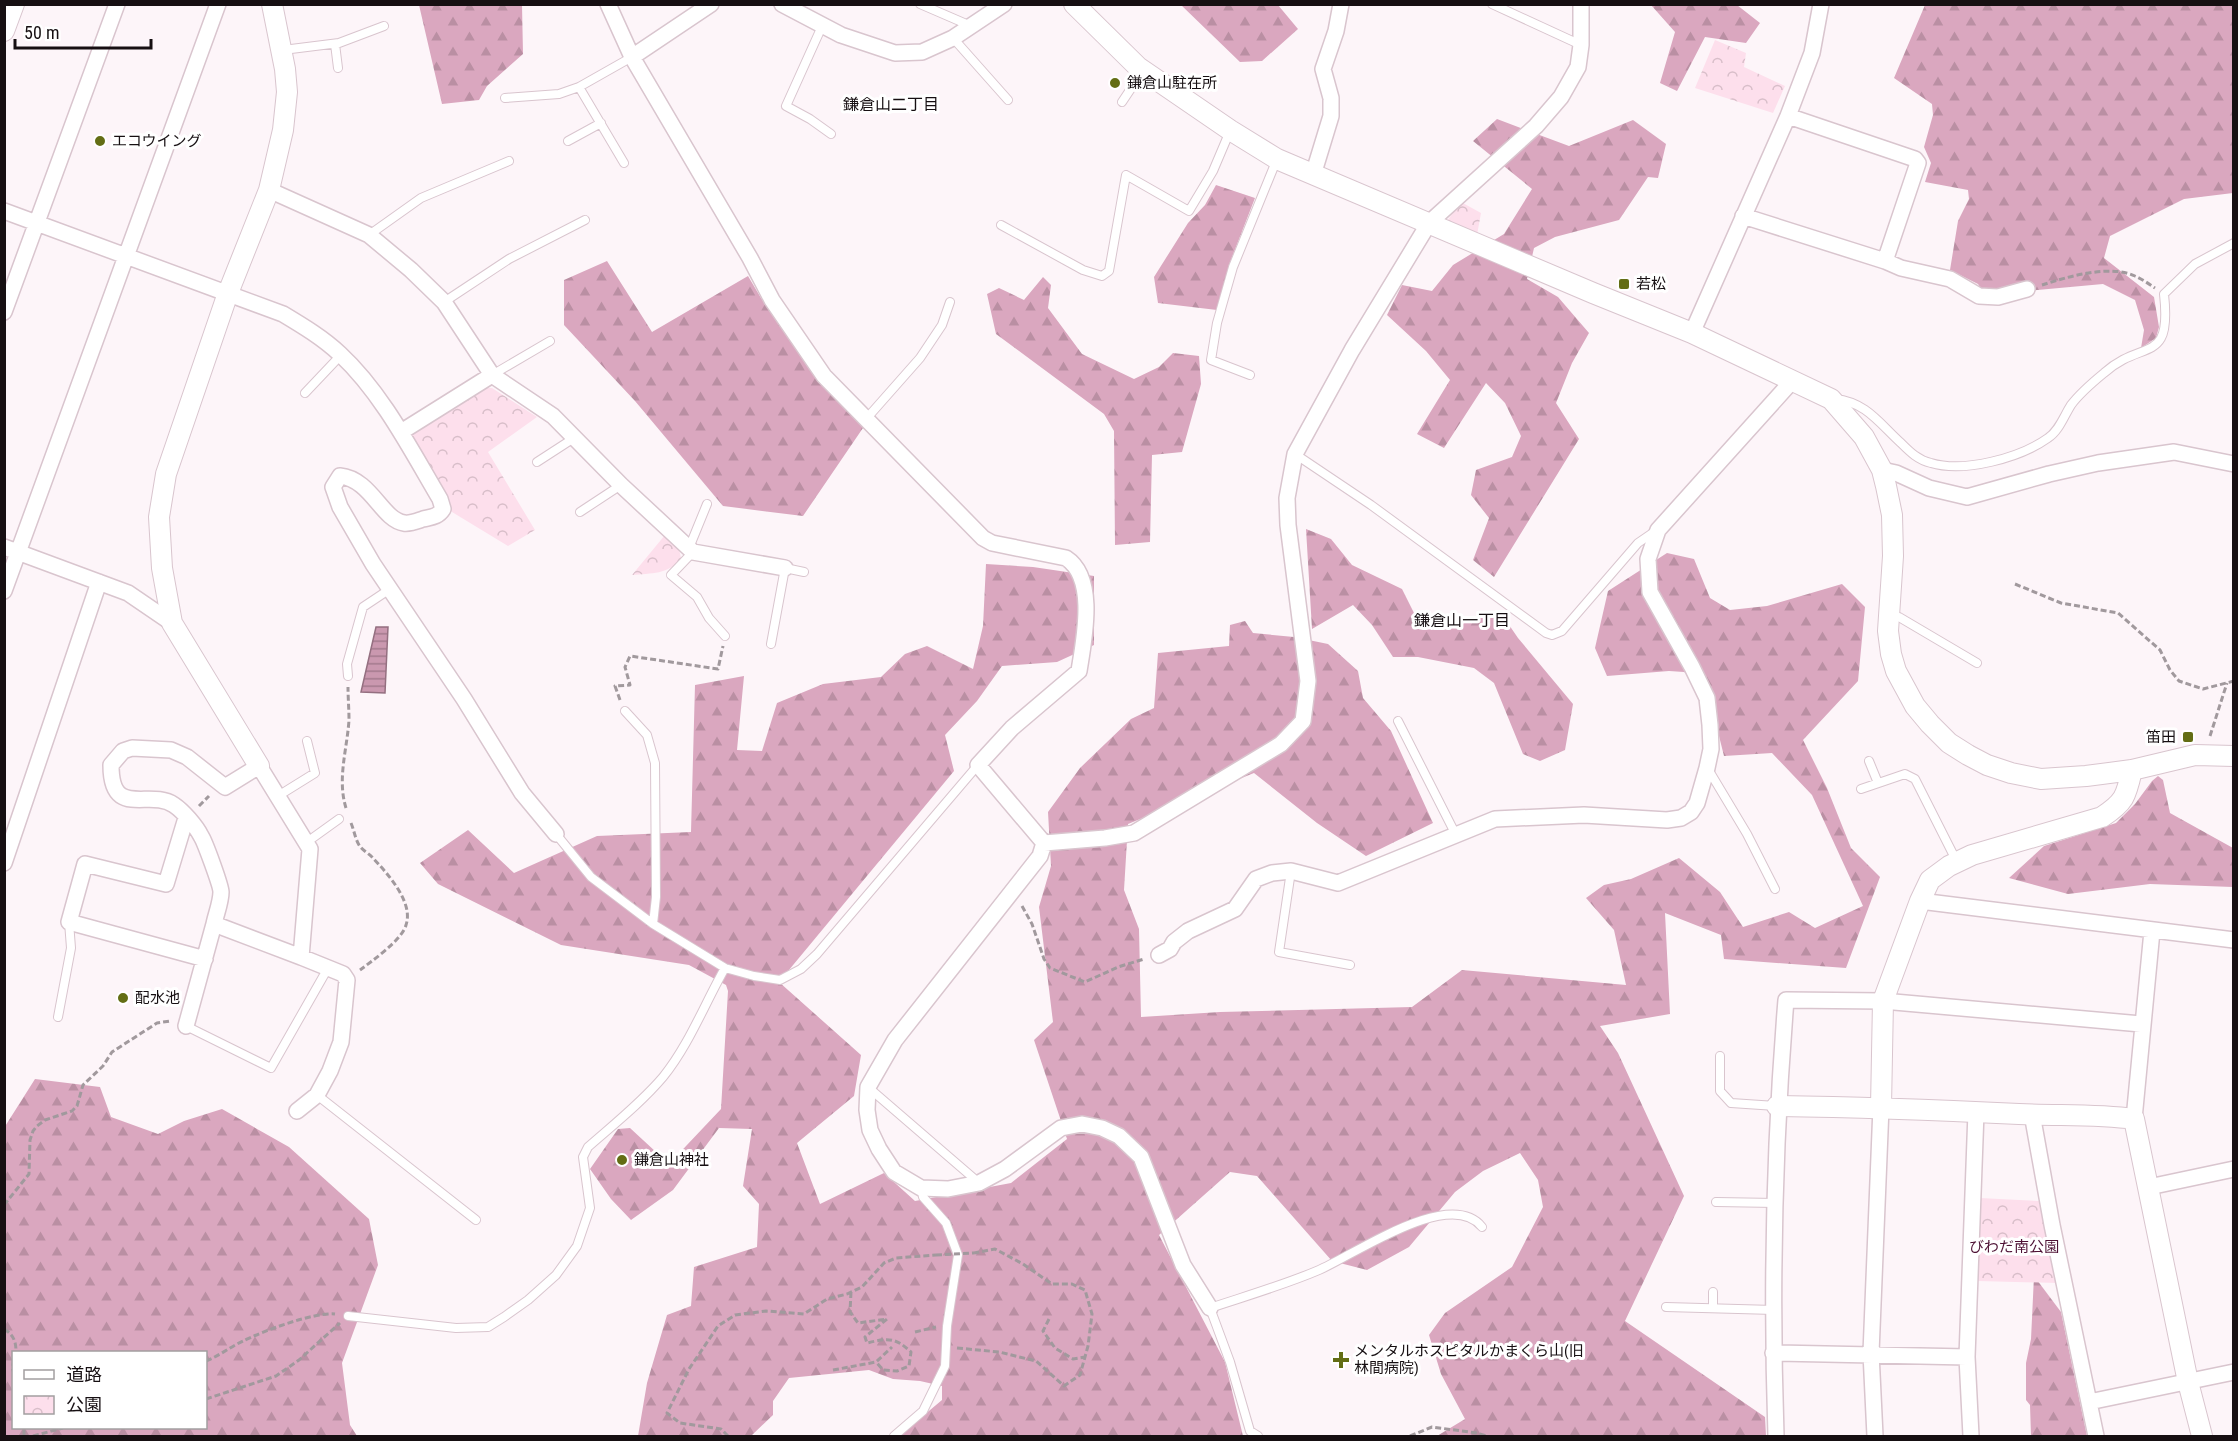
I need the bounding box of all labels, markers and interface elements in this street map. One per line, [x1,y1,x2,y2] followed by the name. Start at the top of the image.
[15,12,152,50] scale bar
[24,22,59,43] text: 50 m
[1127,74,1217,92] place label: 鎌倉山駐在所
[1108,76,1122,90] marker: 鎌倉山駐在所
[843,95,939,114] district label: 鎌倉山二丁目
[112,132,201,150] place label: エコウイング
[93,134,107,148] marker: エコウイング
[1636,275,1666,293] place label: 若松
[1617,277,1631,291] marker: 若松
[1414,611,1510,630] district label: 鎌倉山一丁目
[2146,728,2176,746] place label: 笛田
[2181,730,2195,744] marker: 笛田
[135,989,180,1007] place label: 配水池
[116,991,130,1005] marker: 配水池
[634,1151,709,1169] place label: 鎌倉山神社
[615,1153,629,1167] marker: 鎌倉山神社
[1969,1238,2059,1256] park label: びわだ南公園
[1354,1342,1584,1377] place label: メンタルホスピタルかまくら山(旧 林間病院)
[12,1351,207,1429] legend
[1332,1351,1350,1369] marker: メンタルホスピタルかまくら山(旧 林間病院)
[66,1364,102,1385] text: 道路
[66,1394,102,1415] text: 公園

